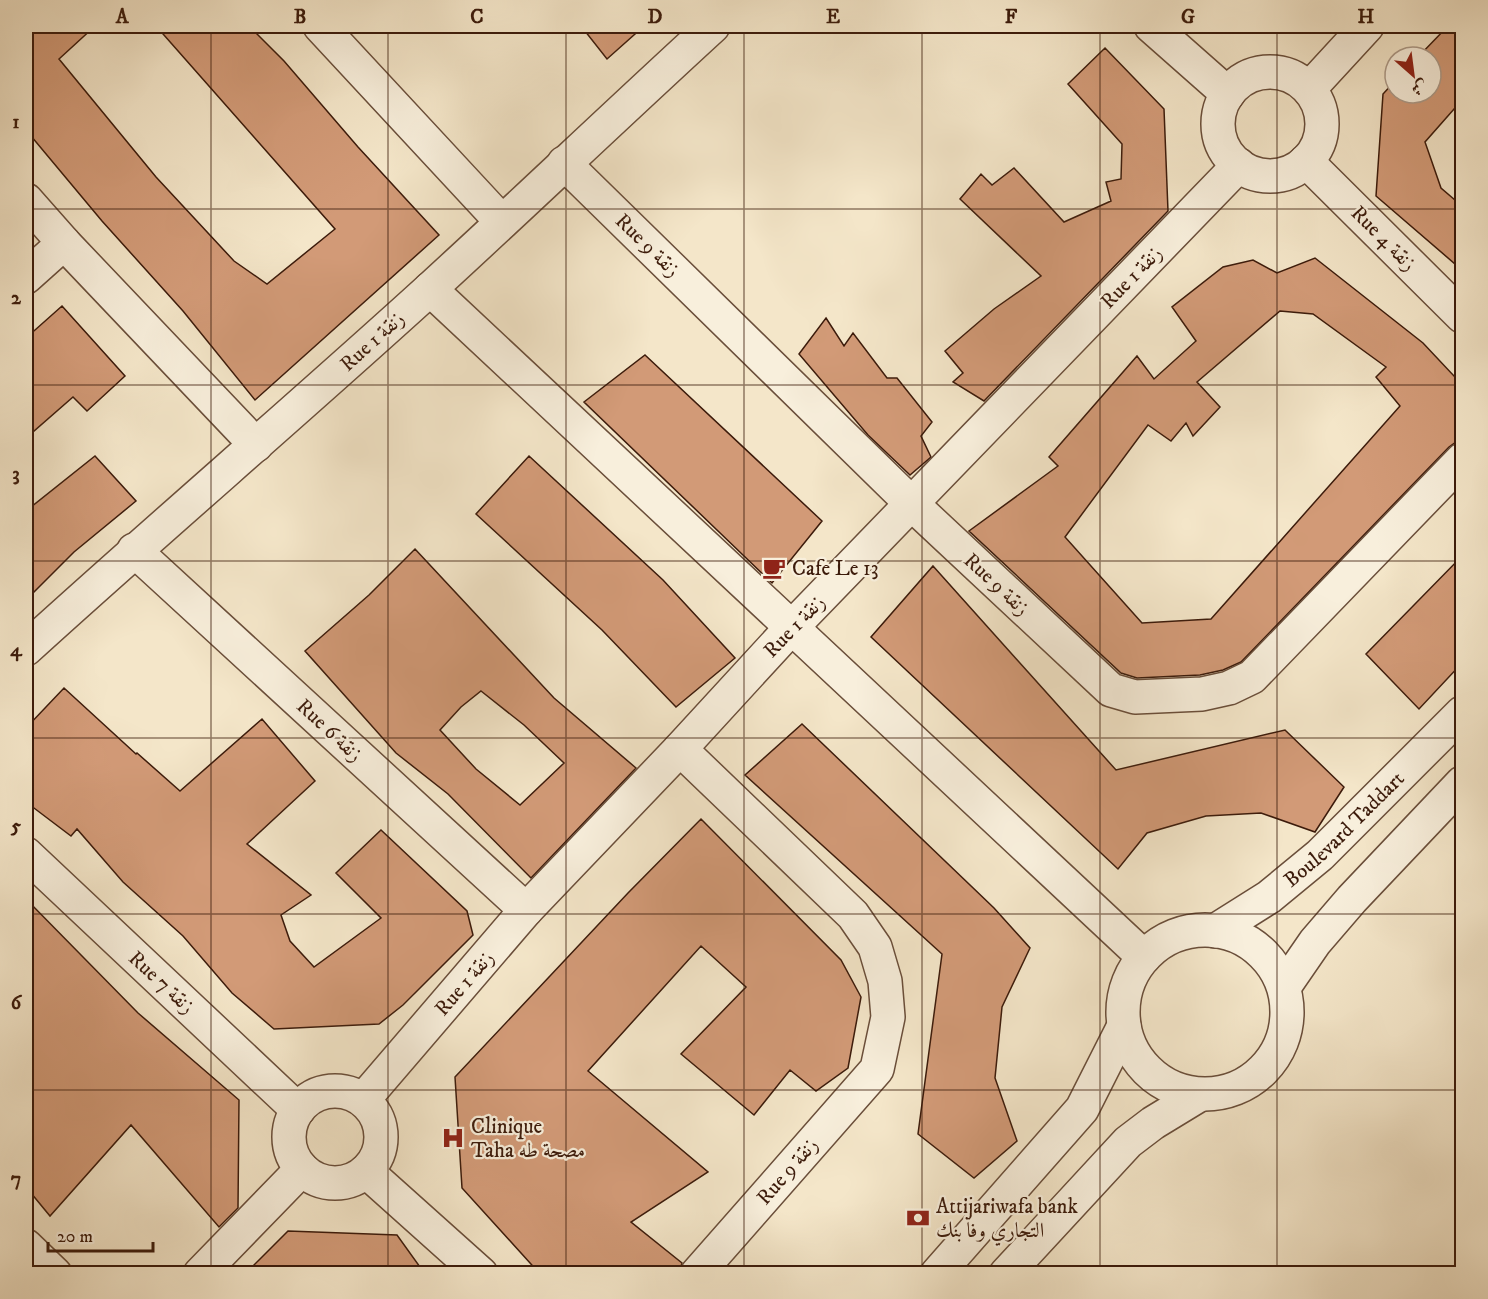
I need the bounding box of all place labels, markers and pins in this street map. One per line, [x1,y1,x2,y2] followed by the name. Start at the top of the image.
[761,555,787,581] cafe icon: Cafe Le 13
[792,556,879,582] place label: Cafe Le 13
[471,1114,585,1164] place label: Clinique Taha مصحة طه
[440,1125,466,1151] hospital icon: Clinique Taha مصحة طه
[936,1194,1079,1246] place label: Attijariwafa bank التجاري وفا بنك
[905,1205,931,1231] bank icon: Attijariwafa bank التجاري وفا بنك

